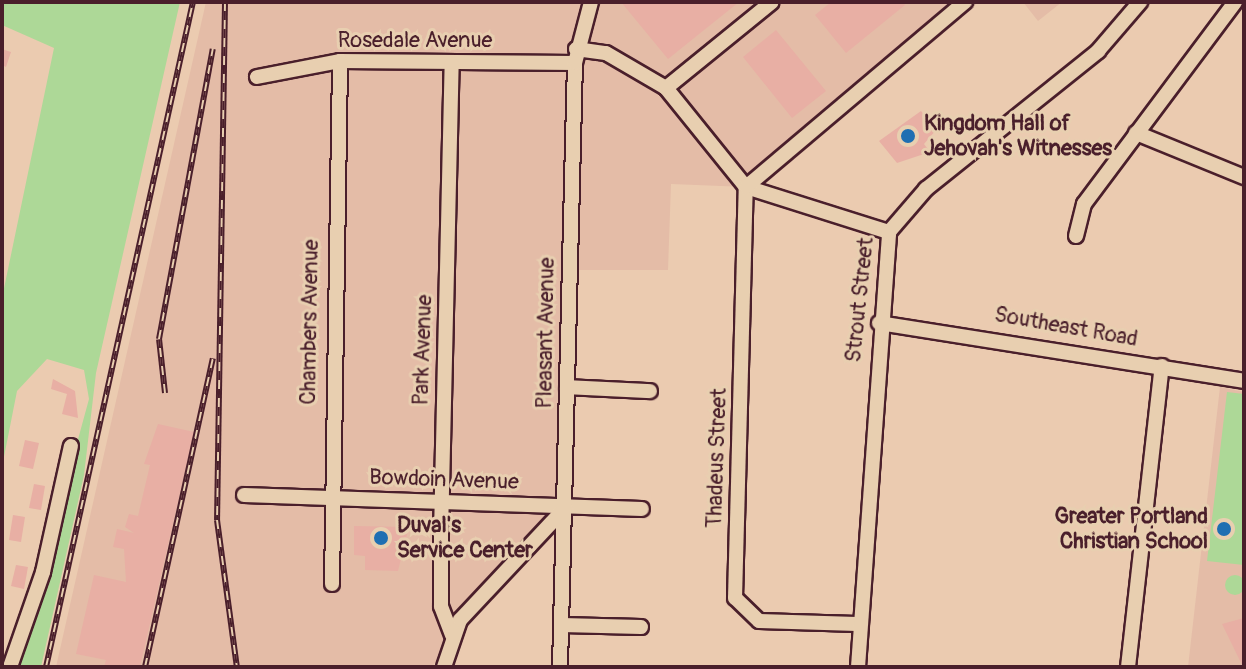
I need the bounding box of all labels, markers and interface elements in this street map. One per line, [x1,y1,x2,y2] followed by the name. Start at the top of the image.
[338,28,492,54] street label: Rosedale Avenue
[924,110,1112,162] place label: Kingdom Hall of Jehovah's Witnesses
[899,127,917,145] marker: Kingdom Hall of Jehovah's Witnesses
[840,236,880,364] street label: Strout Street
[295,239,325,405] street label: Chambers Avenue
[531,257,561,409] street label: Pleasant Avenue
[408,294,438,406] street label: Park Avenue
[992,301,1140,353] street label: Southeast Road
[701,388,733,528] street label: Thadeus Street
[369,464,519,496] street label: Bowdoin Avenue
[1055,503,1208,554] place label: Greater Portland Christian School
[397,512,533,564] place label: Duval's Service Center
[1215,520,1233,538] marker: Greater Portland Christian School
[372,529,390,547] marker: Duval's Service Center

